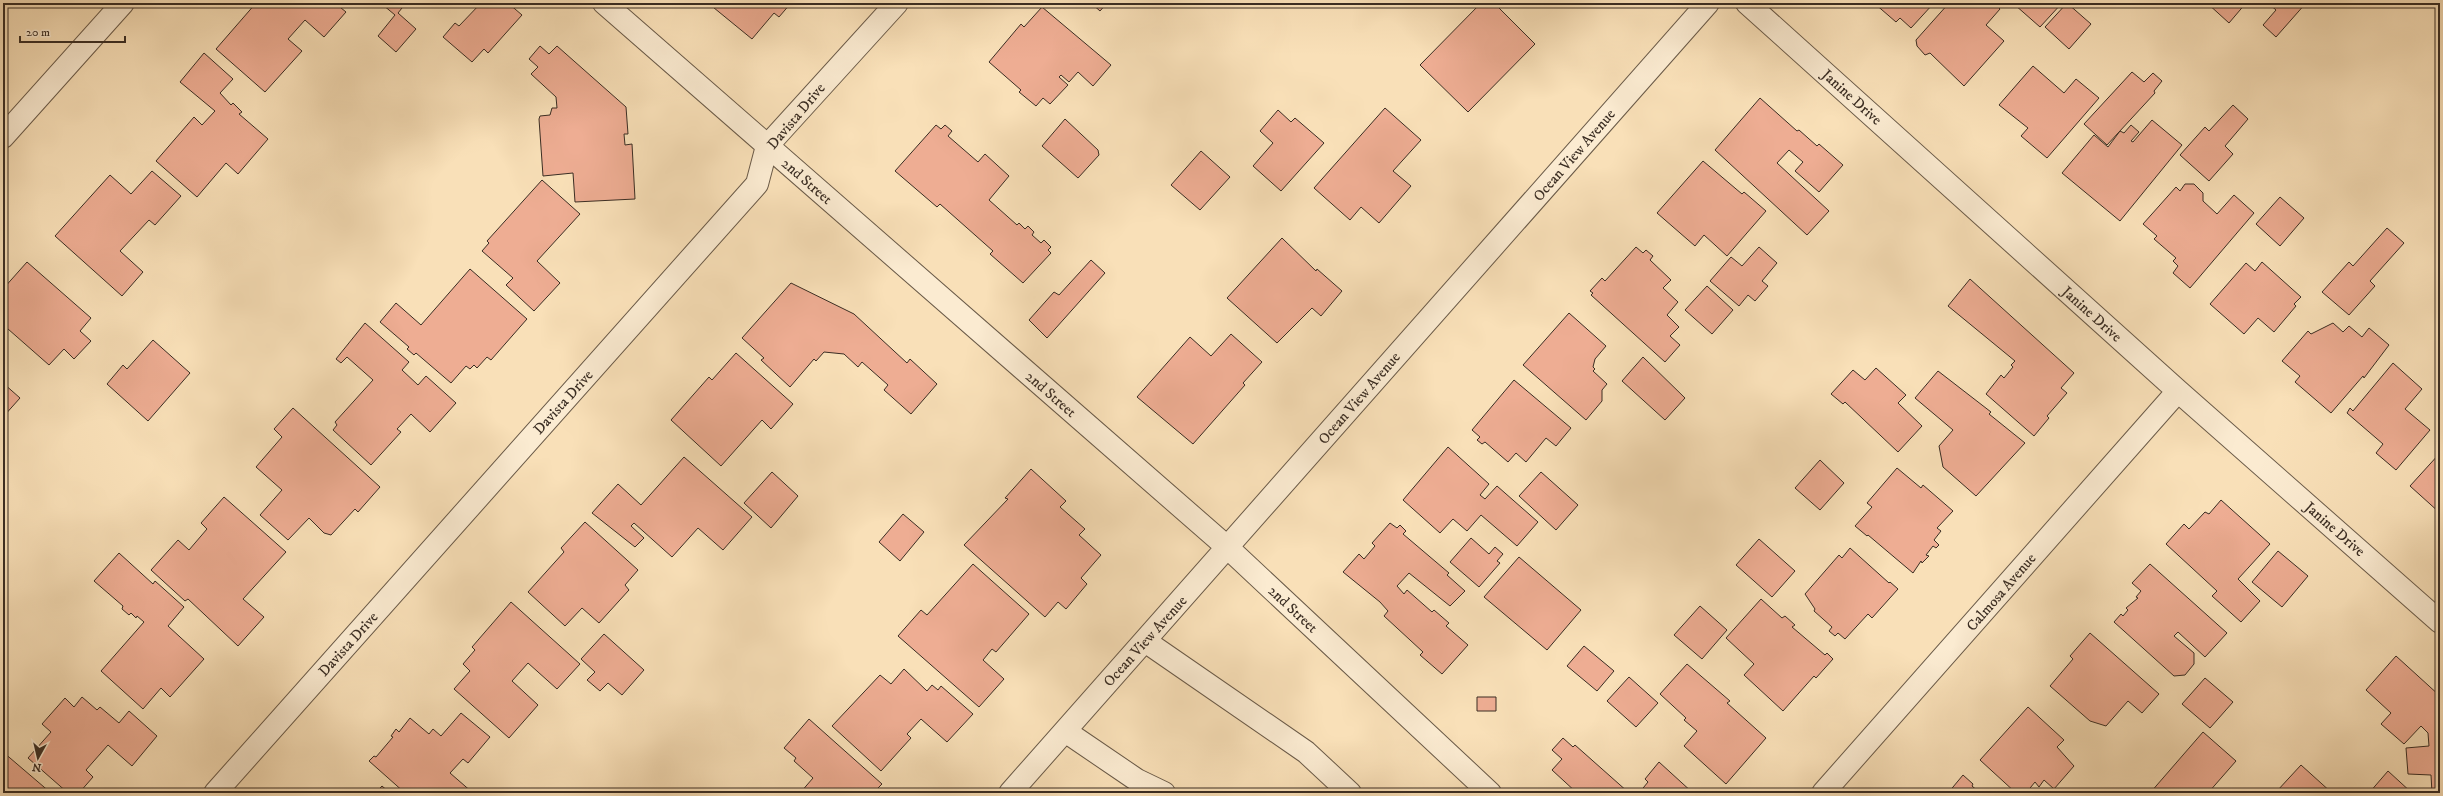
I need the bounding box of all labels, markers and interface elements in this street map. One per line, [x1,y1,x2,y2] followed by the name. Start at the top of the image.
[20,18,125,44] scale bar
[26,25,50,40] text: 20 m
[1816,64,1886,129] street label: Janine Drive
[763,79,830,153] street label: Davista Drive
[1529,105,1620,205] street label: Ocean View Avenue
[777,154,836,209] street label: 2nd Street
[2056,281,2126,346] street label: Janine Drive
[1314,348,1405,448] street label: Ocean View Avenue
[529,366,597,439] street label: Davista Drive
[1021,367,1080,422] street label: 2nd Street
[2299,496,2369,561] street label: Janine Drive
[1962,549,2040,635] street label: Calmosa Avenue
[1264,581,1322,637] street label: 2nd Street
[1099,592,1191,691] street label: Ocean View Avenue
[314,608,382,681] street label: Davista Drive
[18,738,58,778] north arrow
[31,759,42,774] text: N

